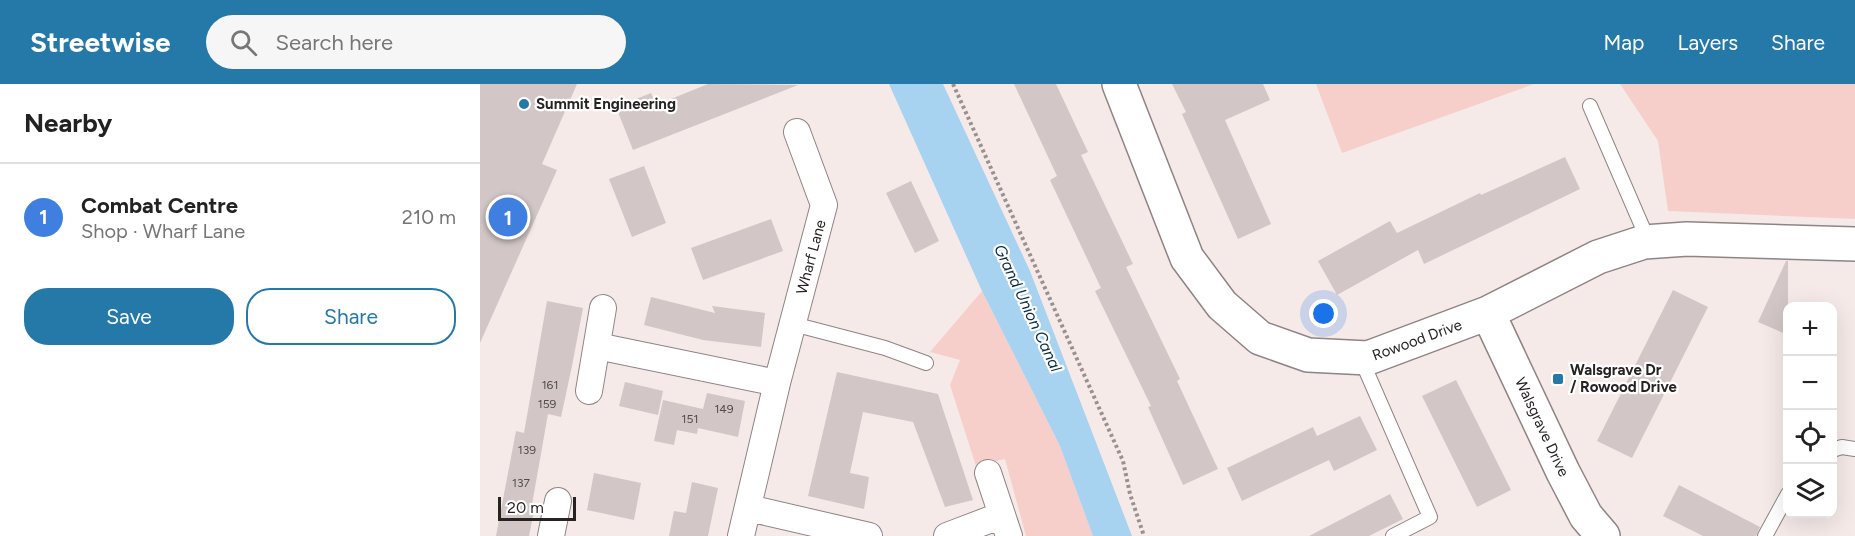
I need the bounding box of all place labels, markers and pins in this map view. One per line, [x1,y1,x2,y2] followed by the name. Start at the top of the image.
[536,95,676,113] place label: Summit Engineering
[517,97,531,111] marker: Summit Engineering
[489,194,528,240] pin: 1
[1570,361,1678,396] place label: Walsgrave Dr / Rowood Drive
[1551,372,1565,386] marker: Walsgrave Dr / Rowood Drive

